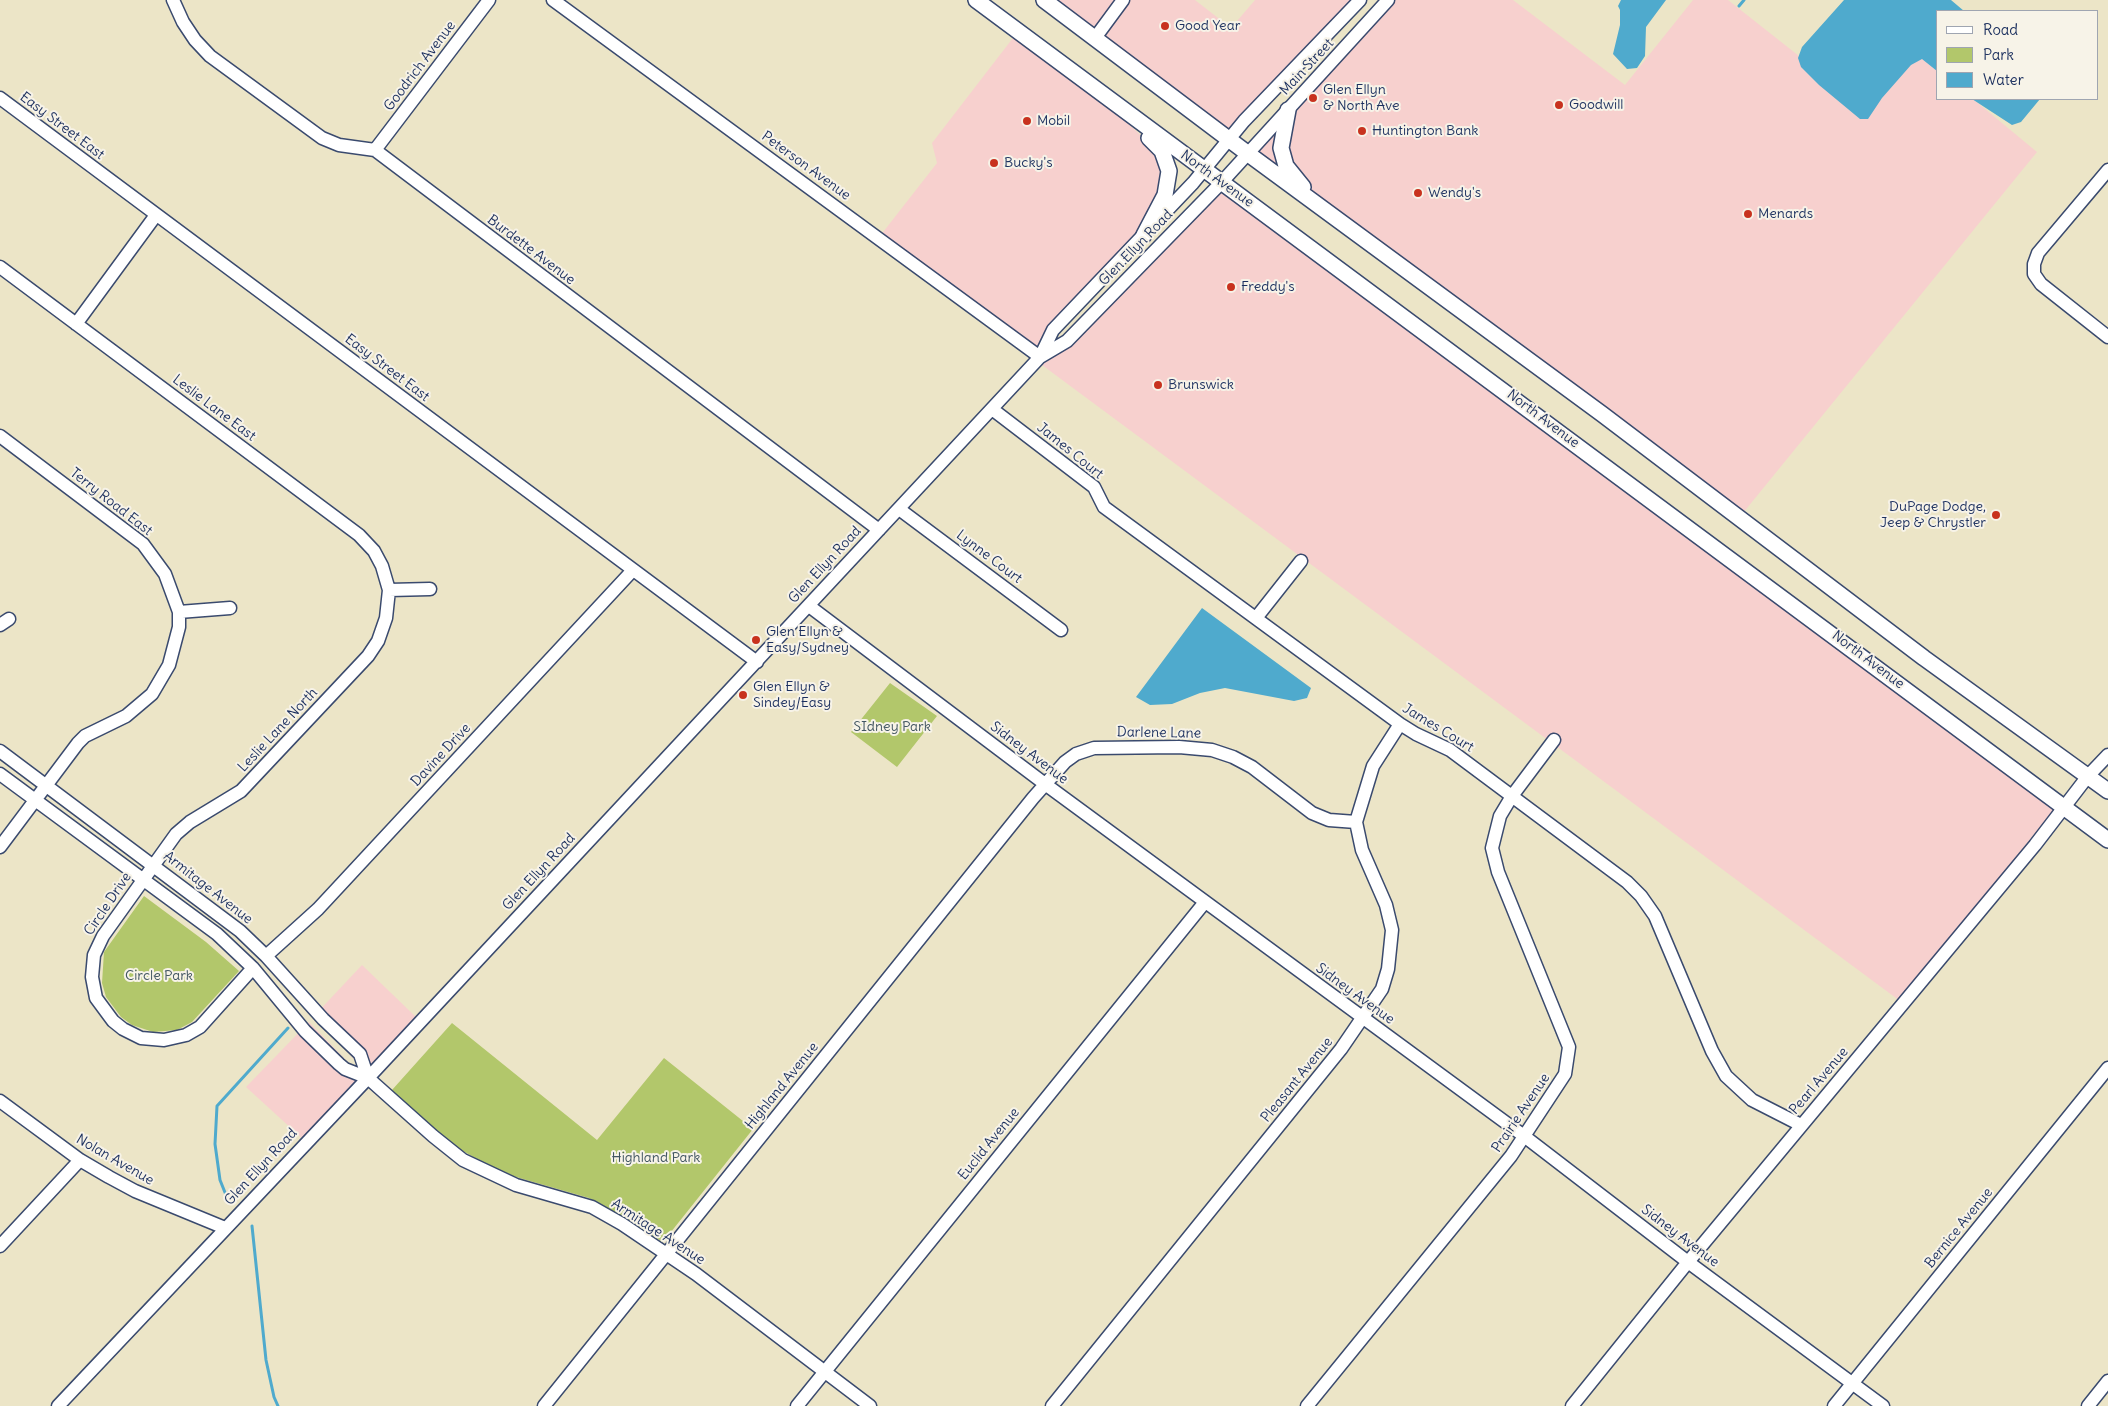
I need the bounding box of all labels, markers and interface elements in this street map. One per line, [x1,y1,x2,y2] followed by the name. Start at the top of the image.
[1936,10,2098,100] legend
[381,18,459,114] street label: Goodrich Avenue
[1175,18,1240,34] place label: Good Year
[1159,20,1171,32] marker: Good Year
[1983,20,2018,39] text: Road
[1277,35,1337,99] street label: Main Street
[1983,45,2014,64] text: Park
[1983,70,2024,89] text: Water
[1323,82,1400,114] place label: Glen Ellyn & North Ave
[16,89,108,163] street label: Easy Street East
[1307,92,1319,104] marker: Glen Ellyn & North Ave
[1569,97,1623,113] place label: Goodwill
[1553,99,1565,111] marker: Goodwill
[1037,113,1070,129] place label: Mobil
[1021,115,1033,127] marker: Mobil
[1372,123,1478,139] place label: Huntington Bank
[1356,125,1368,137] marker: Huntington Bank
[758,128,854,204] street label: Peterson Avenue
[1177,147,1257,211] street label: North Avenue
[1004,155,1053,171] place label: Bucky's
[988,157,1000,169] marker: Bucky's
[1428,185,1481,201] place label: Wendy's
[1412,187,1424,199] marker: Wendy's
[1758,206,1813,222] place label: Menards
[1096,207,1176,289] street label: Glen Ellyn Road
[1742,208,1754,220] marker: Menards
[484,211,578,289] street label: Burdette Avenue
[1241,279,1295,295] place label: Freddy's
[1225,281,1237,293] marker: Freddy's
[341,331,433,405] street label: Easy Street East
[169,371,259,445] street label: Leslie Lane East
[1168,377,1234,393] place label: Brunswick
[1152,379,1164,391] marker: Brunswick
[1504,386,1582,452] street label: North Avenue
[1034,419,1106,483] street label: James Court
[66,465,156,539] street label: Terry Road East
[1880,499,1986,532] place label: DuPage Dodge, Jeep & Chrystler
[1990,509,2002,521] marker: DuPage Dodge, Jeep & Chrystler
[785,523,865,607] street label: Glen Ellyn Road
[953,527,1025,587] street label: Lynne Court
[766,624,849,656] place label: Glen Ellyn & Easy/Sydney
[1829,627,1907,693] street label: North Avenue
[750,634,762,646] marker: Glen Ellyn & Easy/Sydney
[753,679,831,712] place label: Glen Ellyn & Sindey/Easy
[235,685,321,775] street label: Leslie Lane North
[737,689,749,701] marker: Glen Ellyn & Sindey/Easy
[1399,700,1477,756] street label: James Court
[987,718,1071,788] street label: Sidney Avenue
[853,719,931,735] park label: SIdney Park
[408,720,474,790] street label: Davine Drive
[1117,724,1201,742] street label: Darlene Lane
[499,830,579,914] street label: Glen Ellyn Road
[160,848,256,928] street label: Armitage Avenue
[81,869,135,939] street label: Circle Drive
[1312,960,1398,1028] street label: Sidney Avenue
[125,968,193,984] park label: Circle Park
[1258,1034,1336,1126] street label: Pleasant Avenue
[742,1039,822,1133] street label: Highland Avenue
[1786,1044,1852,1118] street label: Pearl Avenue
[1488,1070,1554,1156] street label: Prairie Avenue
[955,1105,1023,1183] street label: Euclid Avenue
[221,1125,301,1209] street label: Glen Ellyn Road
[73,1131,157,1189] street label: Nolan Avenue
[612,1150,700,1166] park label: Highland Park
[1922,1184,1996,1272] street label: Bernice Avenue
[608,1195,708,1269] street label: Armitage Avenue
[1638,1201,1722,1271] street label: Sidney Avenue

